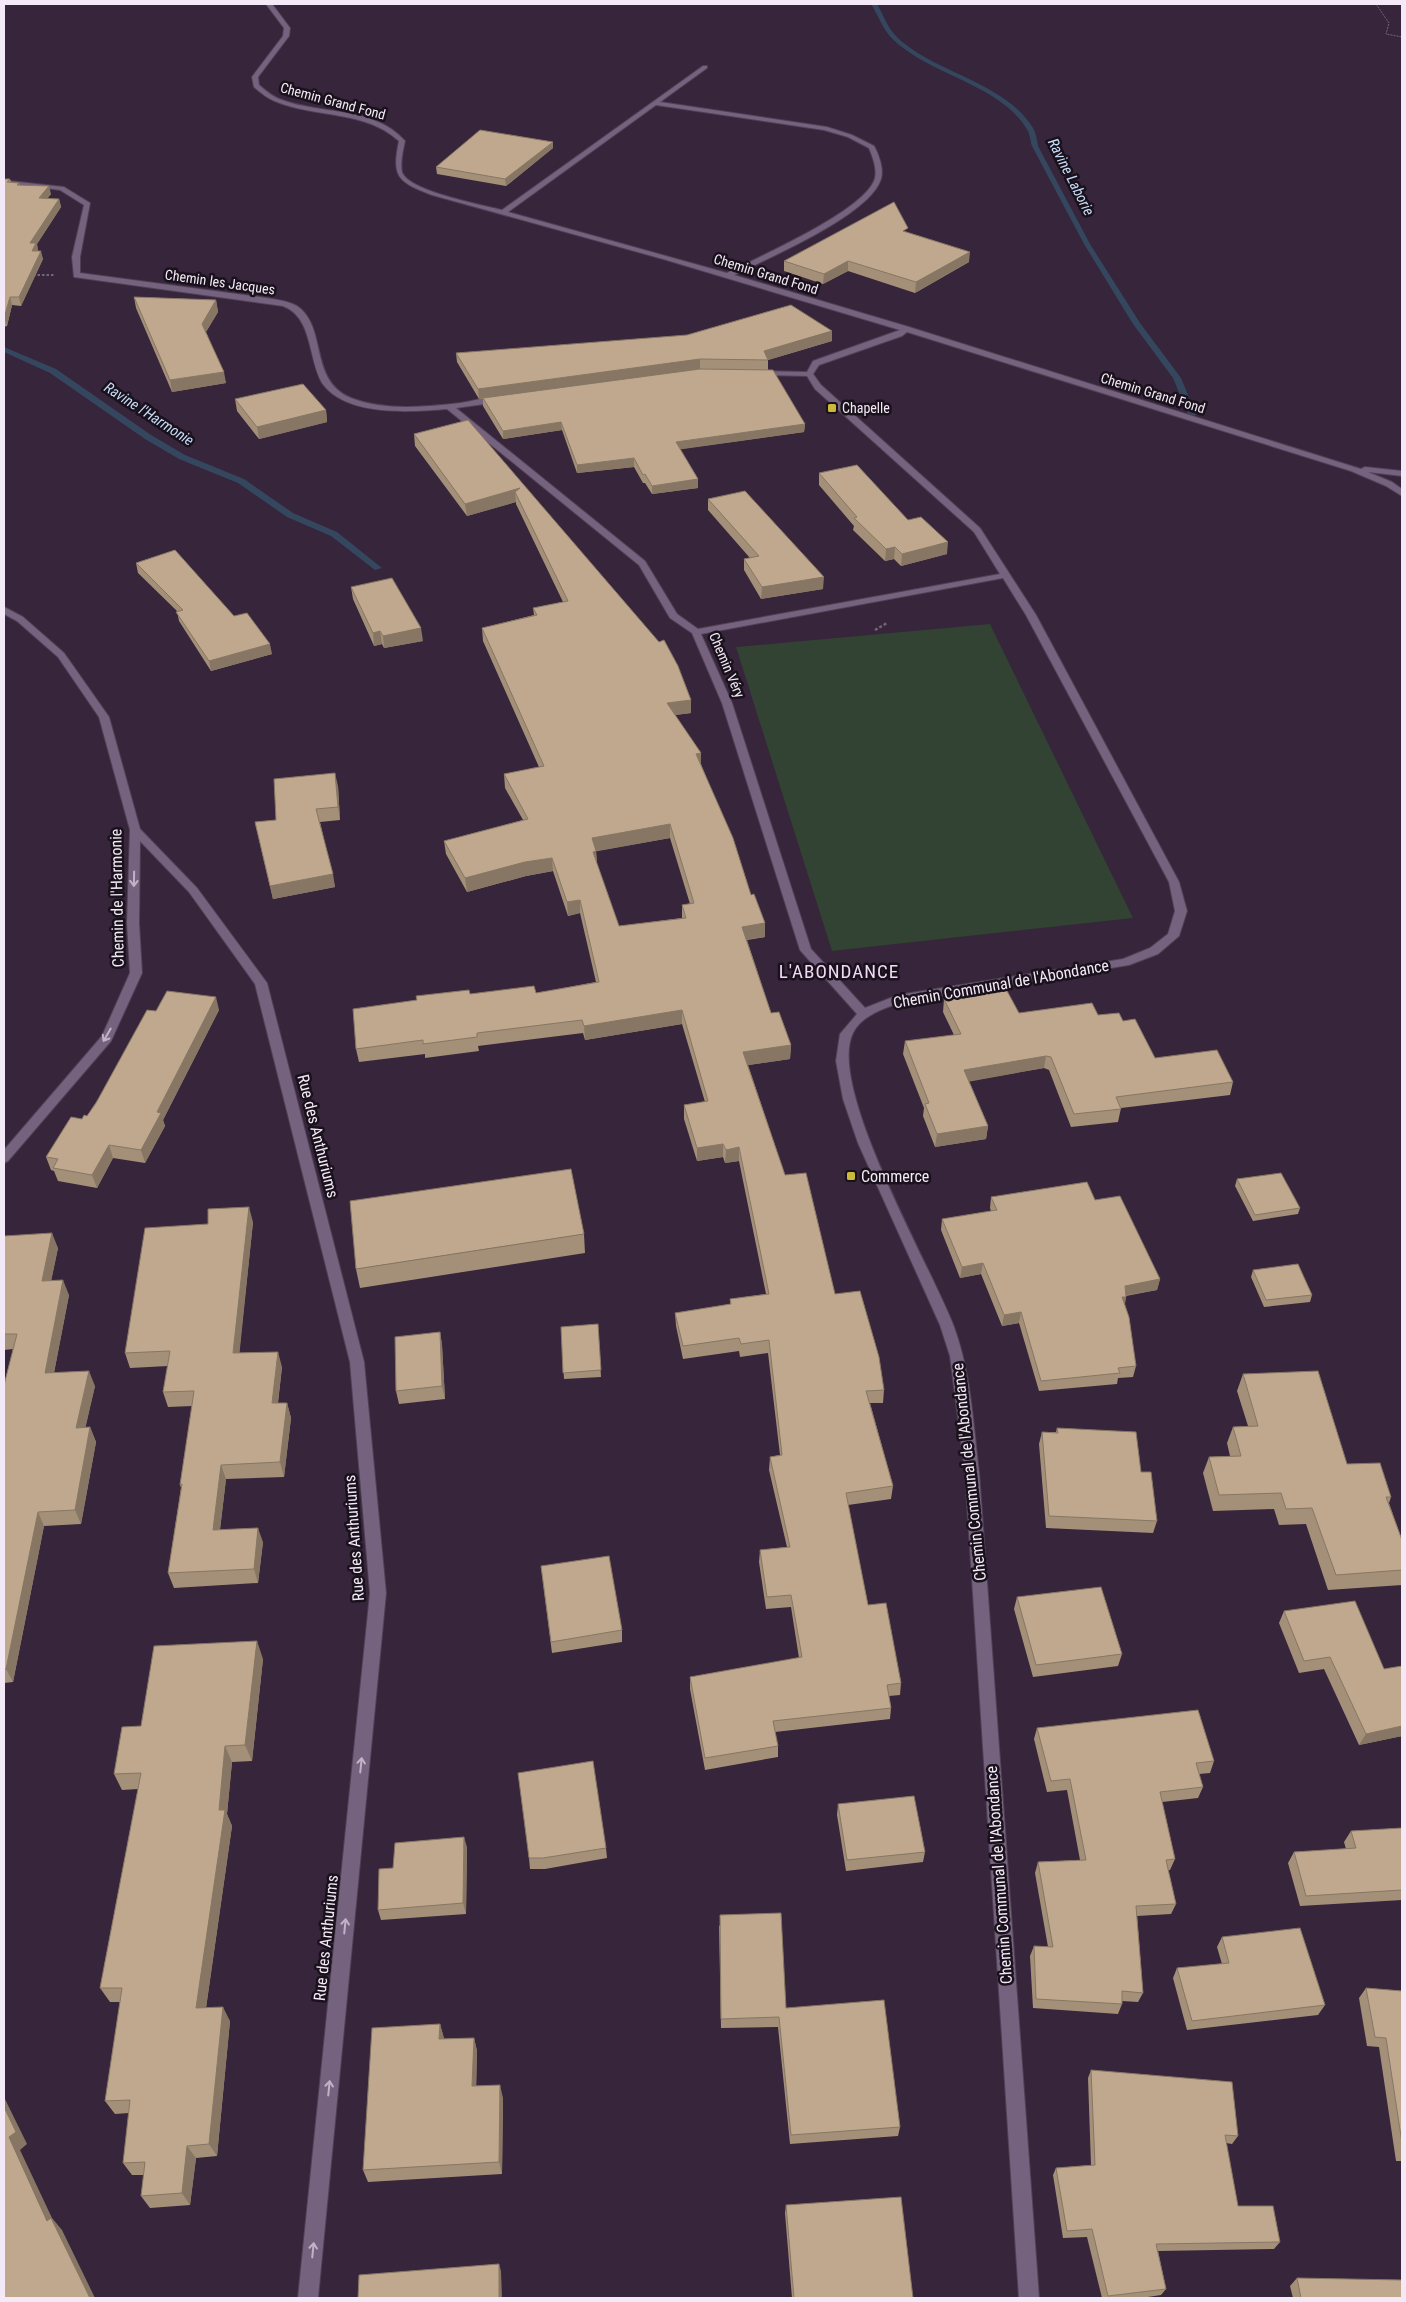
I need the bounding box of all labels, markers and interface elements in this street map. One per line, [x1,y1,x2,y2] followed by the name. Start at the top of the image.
[279,79,387,123] street label: Chemin Grand Fond
[1044,135,1098,219] water label: Ravine Laborie
[712,251,820,297] street label: Chemin Grand Fond
[164,266,276,298] street label: Chemin les Jacques
[1099,370,1207,416] street label: Chemin Grand Fond
[101,378,197,450] water label: Ravine l'Harmonie
[842,400,890,416] place label: Chapelle
[826,402,838,414] marker: Chapelle
[706,630,748,700] street label: Chemin Véry
[106,829,128,967] street label: Chemin de l'Harmonie
[129,870,139,887] one-way arrow
[892,956,1110,1012] street label: Chemin Communal de l'Abondance
[779,960,899,983] district label: L'ABONDANCE
[102,1028,112,1043] one-way arrow
[293,1072,343,1200] street label: Rue des Anthuriums
[861,1167,929,1186] place label: Commerce
[845,1170,857,1182] marker: Commerce
[948,1362,990,1582] street label: Chemin Communal de l'Abondance
[340,1474,368,1602] street label: Rue des Anthuriums
[356,1757,366,1773] one-way arrow
[982,1765,1016,1985] street label: Chemin Communal de l'Abondance
[310,1874,342,2002] street label: Rue des Anthuriums
[340,1919,350,1935] one-way arrow
[324,2080,334,2096] one-way arrow
[308,2242,318,2258] one-way arrow

